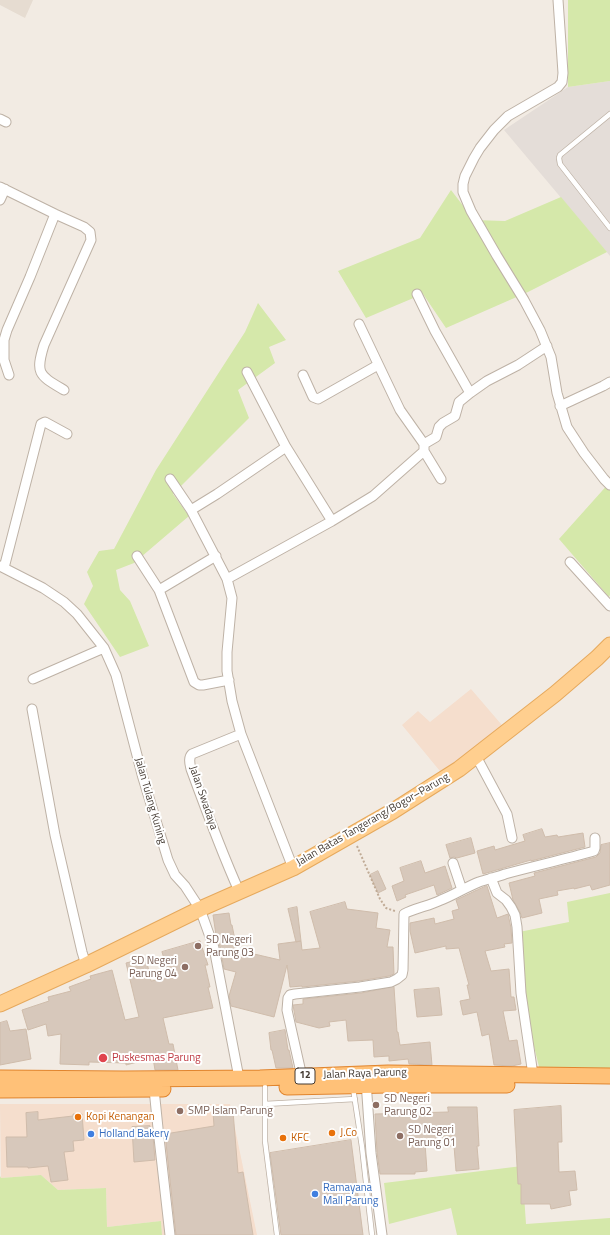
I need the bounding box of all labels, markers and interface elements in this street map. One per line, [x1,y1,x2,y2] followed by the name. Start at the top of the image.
[131,756,169,846] street label: Jalan Tulang Kuning
[186,764,220,832] street label: Jalan Swadaya
[294,771,452,869] street label: Jalan Batas Tangerang/Bogor–Parung
[206,933,254,959] place label: SD Negeri Parung 03
[193,941,203,951] marker: SD Negeri Parung 03
[129,954,177,980] place label: SD Negeri Parung 04
[180,962,190,972] marker: SD Negeri Parung 04
[112,1051,201,1065] place label: Puskesmas Parung
[97,1052,109,1064] marker: Puskesmas Parung
[323,1066,407,1082] street label: Jalan Raya Parung
[295,1068,315,1084] road number: 12
[384,1092,432,1118] place label: SD Negeri Parung 02
[371,1100,381,1110] marker: SD Negeri Parung 02
[188,1104,273,1118] place label: SMP Islam Parung
[175,1106,185,1116] marker: SMP Islam Parung
[86,1110,155,1124] place label: Kopi Kenangan
[73,1112,83,1122] marker: Kopi Kenangan
[408,1123,456,1149] place label: SD Negeri Parung 01
[340,1126,357,1140] place label: J.Co
[99,1127,169,1141] place label: Holland Bakery
[327,1128,337,1138] marker: J.Co
[86,1129,96,1139] marker: Holland Bakery
[291,1131,309,1145] place label: KFC
[395,1131,405,1141] marker: SD Negeri Parung 01
[278,1133,288,1143] marker: KFC
[323,1181,378,1207] place label: Ramayana Mall Parung
[310,1189,320,1199] marker: Ramayana Mall Parung

